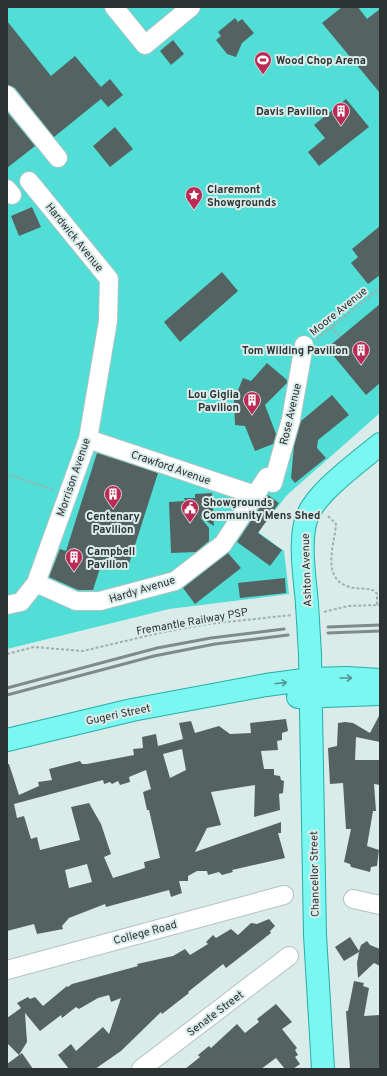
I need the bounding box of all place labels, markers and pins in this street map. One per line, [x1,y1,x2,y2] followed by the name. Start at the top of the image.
[253,50,273,75] sports icon: Wood Chop Arena
[276,54,366,68] place label: Wood Chop Arena
[331,101,351,126] building icon: Davis Pavilion
[256,105,328,119] place label: Davis Pavilion
[207,183,276,210] place label: Claremont Showgrounds
[184,185,204,210] place icon: Claremont Showgrounds
[351,340,371,365] building icon: Tom Wilding Pavilion
[242,344,348,358] place label: Tom Wilding Pavilion
[188,388,239,415] place label: Lou Giglia Pavilion
[242,390,262,415] building icon: Lou Giglia Pavilion
[103,484,123,509] building icon: Centenary Pavilion
[203,496,320,523] place label: Showgrounds Community Mens Shed
[180,498,200,523] public building icon: Showgrounds Community Mens Shed
[86,510,140,537] place label: Centenary Pavilion
[87,545,135,572] place label: Campbell Pavilion
[64,547,84,572] building icon: Campbell Pavilion

